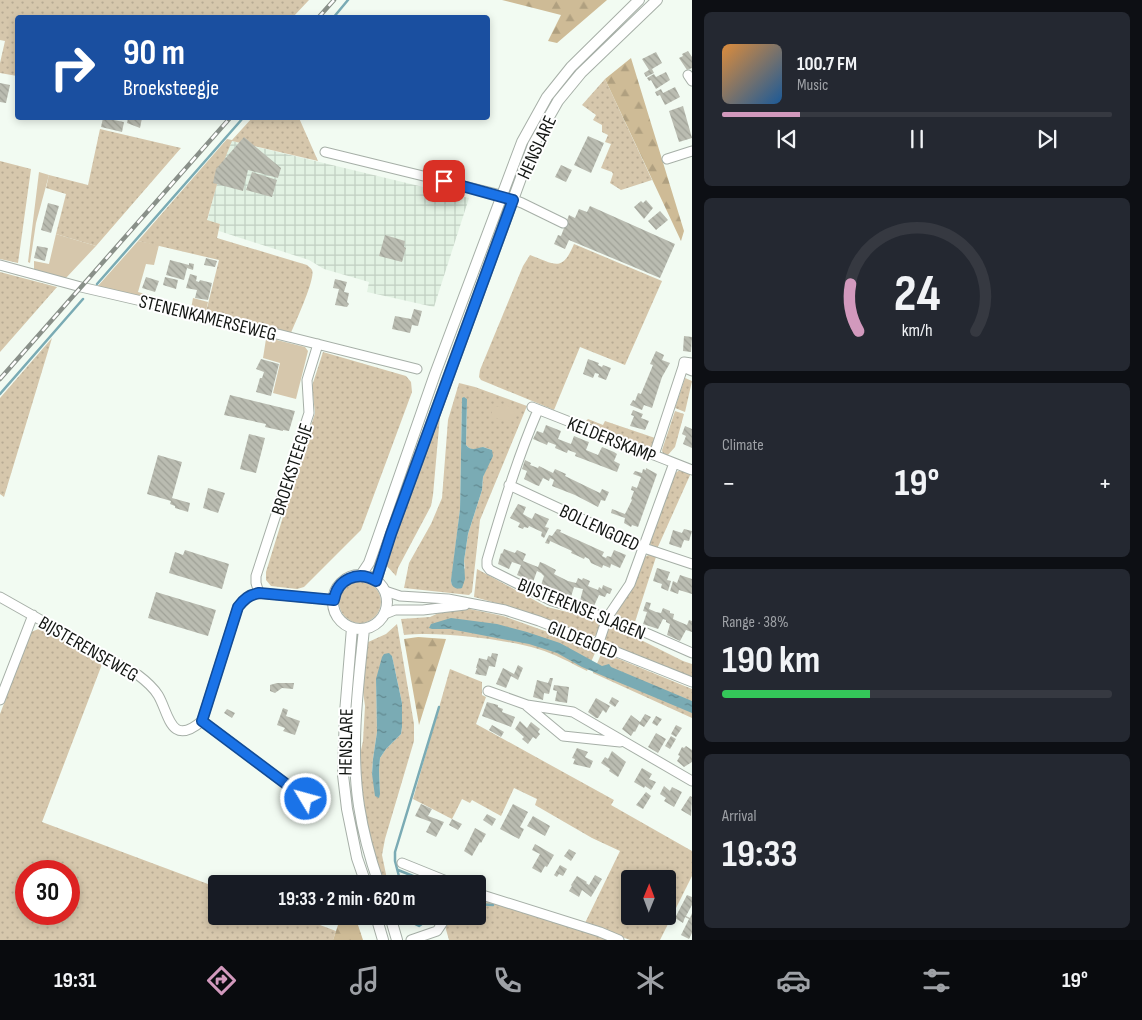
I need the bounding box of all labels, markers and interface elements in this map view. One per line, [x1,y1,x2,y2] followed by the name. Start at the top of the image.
[123,32,185,75] text: 90 m
[40,35,105,100] icon: right
[797,53,857,76] text: 100.7 FM
[123,75,219,102] text: Broeksteegje
[797,76,828,95] text: Music
[513,112,562,183] street label: HENSLARE
[773,125,801,153] icon: previous
[903,125,931,153] icon: pause
[1033,125,1061,153] icon: next
[423,160,465,202] pin
[430,167,458,195] icon: arrive
[894,263,940,326] text: 24
[137,290,279,347] street label: STENENKAMERSEWEG
[902,320,932,341] text: km/h
[564,412,659,469] street label: KELDERSKAMP
[267,421,318,518] street label: BROEKSTEEGJE
[722,436,764,455] text: Climate
[895,461,939,506] text: 19°
[722,467,736,500] text: −
[1098,467,1112,500] text: +
[556,500,643,557] street label: BOLLENGOED
[514,573,649,645] street label: BIJSTERENSE SLAGEN
[34,611,142,687] street label: BIJSTERENSEWEG
[722,613,789,632] text: Range · 38%
[544,616,621,665] street label: GILDEGOED
[722,638,820,683] text: 190 km
[334,708,359,776] street label: HENSLARE
[279,772,331,824] position arrow
[722,807,756,826] text: Arrival
[722,832,797,877] text: 19:33
[15,860,80,925] speed limit sign: 30
[621,870,676,925] north arrow
[621,870,676,925] map controls
[279,888,415,911] text: 19:33 · 2 min · 620 m
[204,963,239,998] icon: directions
[347,963,382,998] icon: music
[490,963,525,998] icon: phone
[633,963,668,998] icon: climate
[776,963,811,998] icon: car
[919,963,954,998] icon: filters
[54,967,96,994] text: 19:31
[1062,967,1088,994] text: 19°

